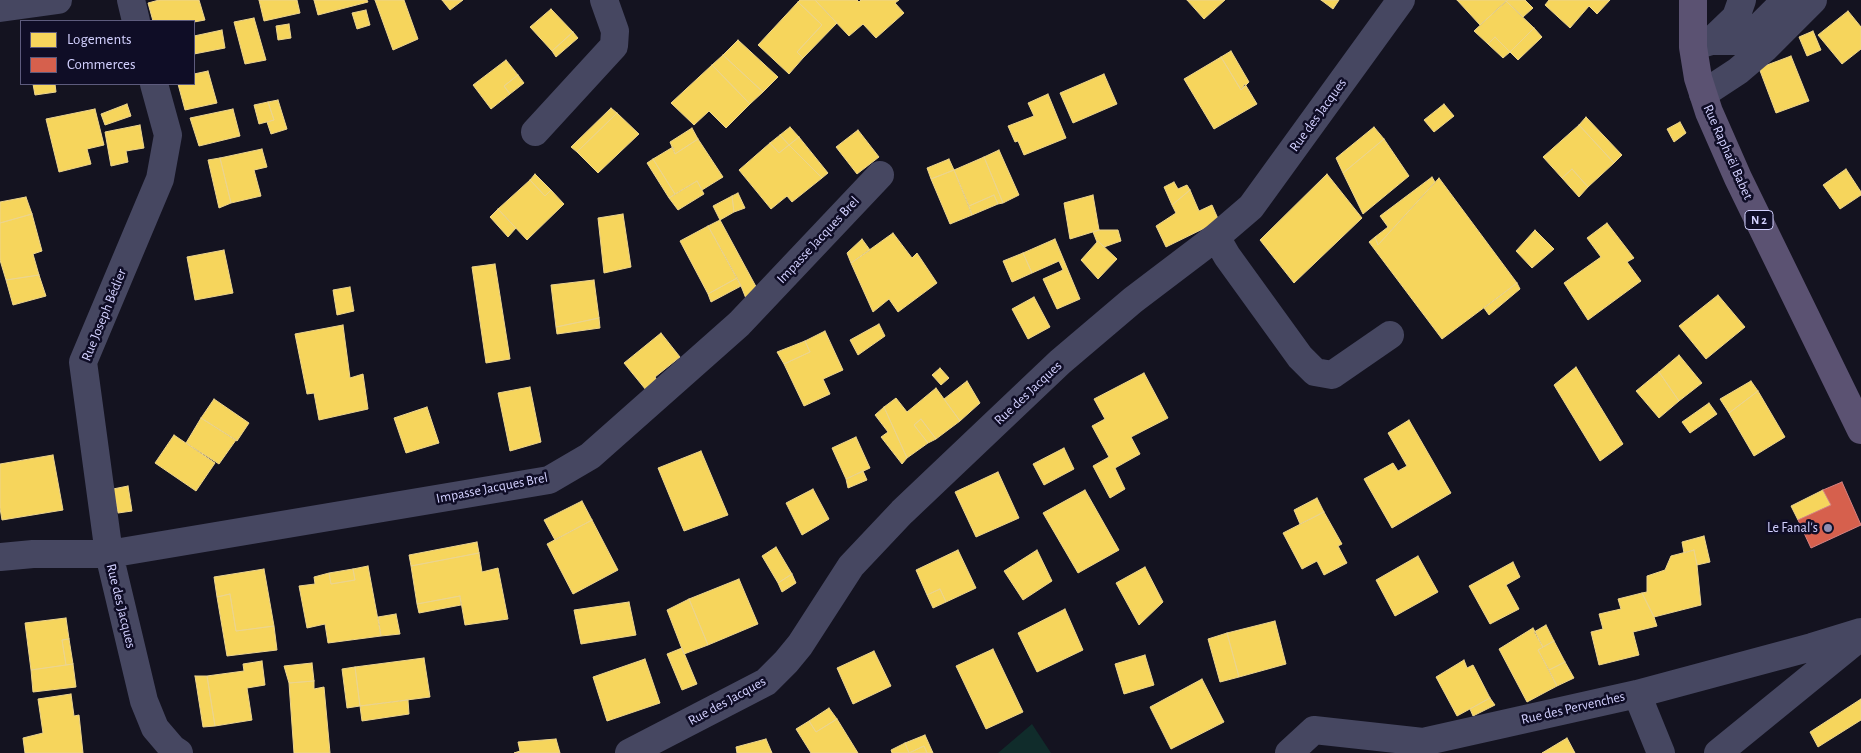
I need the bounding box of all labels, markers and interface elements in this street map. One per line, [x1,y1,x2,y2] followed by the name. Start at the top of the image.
[20,20,195,85] legend
[67,32,132,47] text: Logements
[67,57,136,72] text: Commerces
[1286,75,1350,155] street label: Rue des Jacques
[1699,102,1757,202] street label: Rue Raphaël Babet
[773,193,863,287] street label: Impasse Jacques Brel
[1745,210,1773,230] road number: N 2
[78,266,130,364] street label: Rue Joseph Bédier
[991,357,1065,429] street label: Rue des Jacques
[435,469,549,507] street label: Impasse Jacques Brel
[1767,520,1818,536] place label: Le Fanal's
[1822,522,1834,534] marker: Le Fanal's
[102,562,140,650] street label: Rue des Jacques
[685,673,769,729] street label: Rue des Jacques
[1519,688,1627,728] street label: Rue des Pervenches

